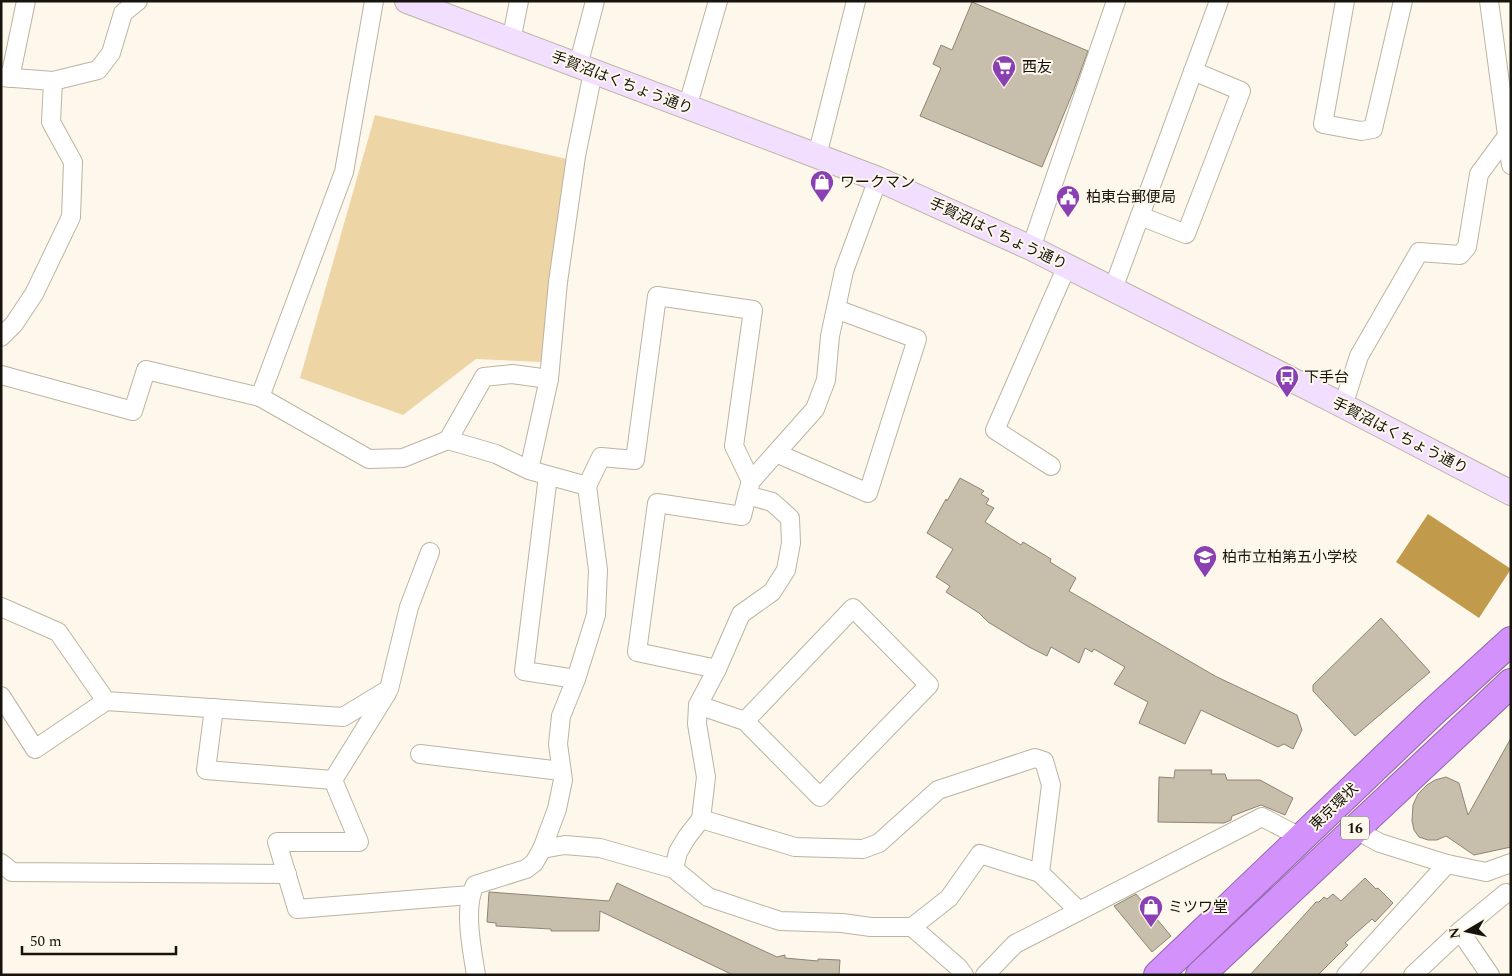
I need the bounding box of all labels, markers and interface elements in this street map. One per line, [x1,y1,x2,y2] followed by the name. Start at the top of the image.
[548,45,696,121] street label: 手賀沼はくちょう通り
[991,54,1017,88] supermarket icon: 西友
[1022,56,1052,79] place label: 西友
[809,169,835,203] shop icon: ワークマン
[840,171,915,194] place label: ワークマン
[1055,184,1081,218] public building icon: 柏東台郵便局
[1086,186,1176,209] place label: 柏東台郵便局
[925,192,1071,276] street label: 手賀沼はくちょう通り
[1274,364,1300,398] bus stop icon: 下手台
[1304,366,1349,389] place label: 下手台
[1328,392,1472,480] street label: 手賀沼はくちょう通り
[1192,544,1218,578] school or university icon: 柏市立柏第五小学校
[1222,546,1357,569] place label: 柏市立柏第五小学校
[1304,778,1364,836] street label: 東京環状
[1341,816,1369,840] road number: 16
[1138,894,1164,928] shop icon: ミツワ堂
[1168,896,1228,919] place label: ミツワ堂
[1442,906,1492,956] north arrow
[22,924,176,956] scale bar
[1443,926,1466,940] text: N
[30,930,62,953] text: 50 m

